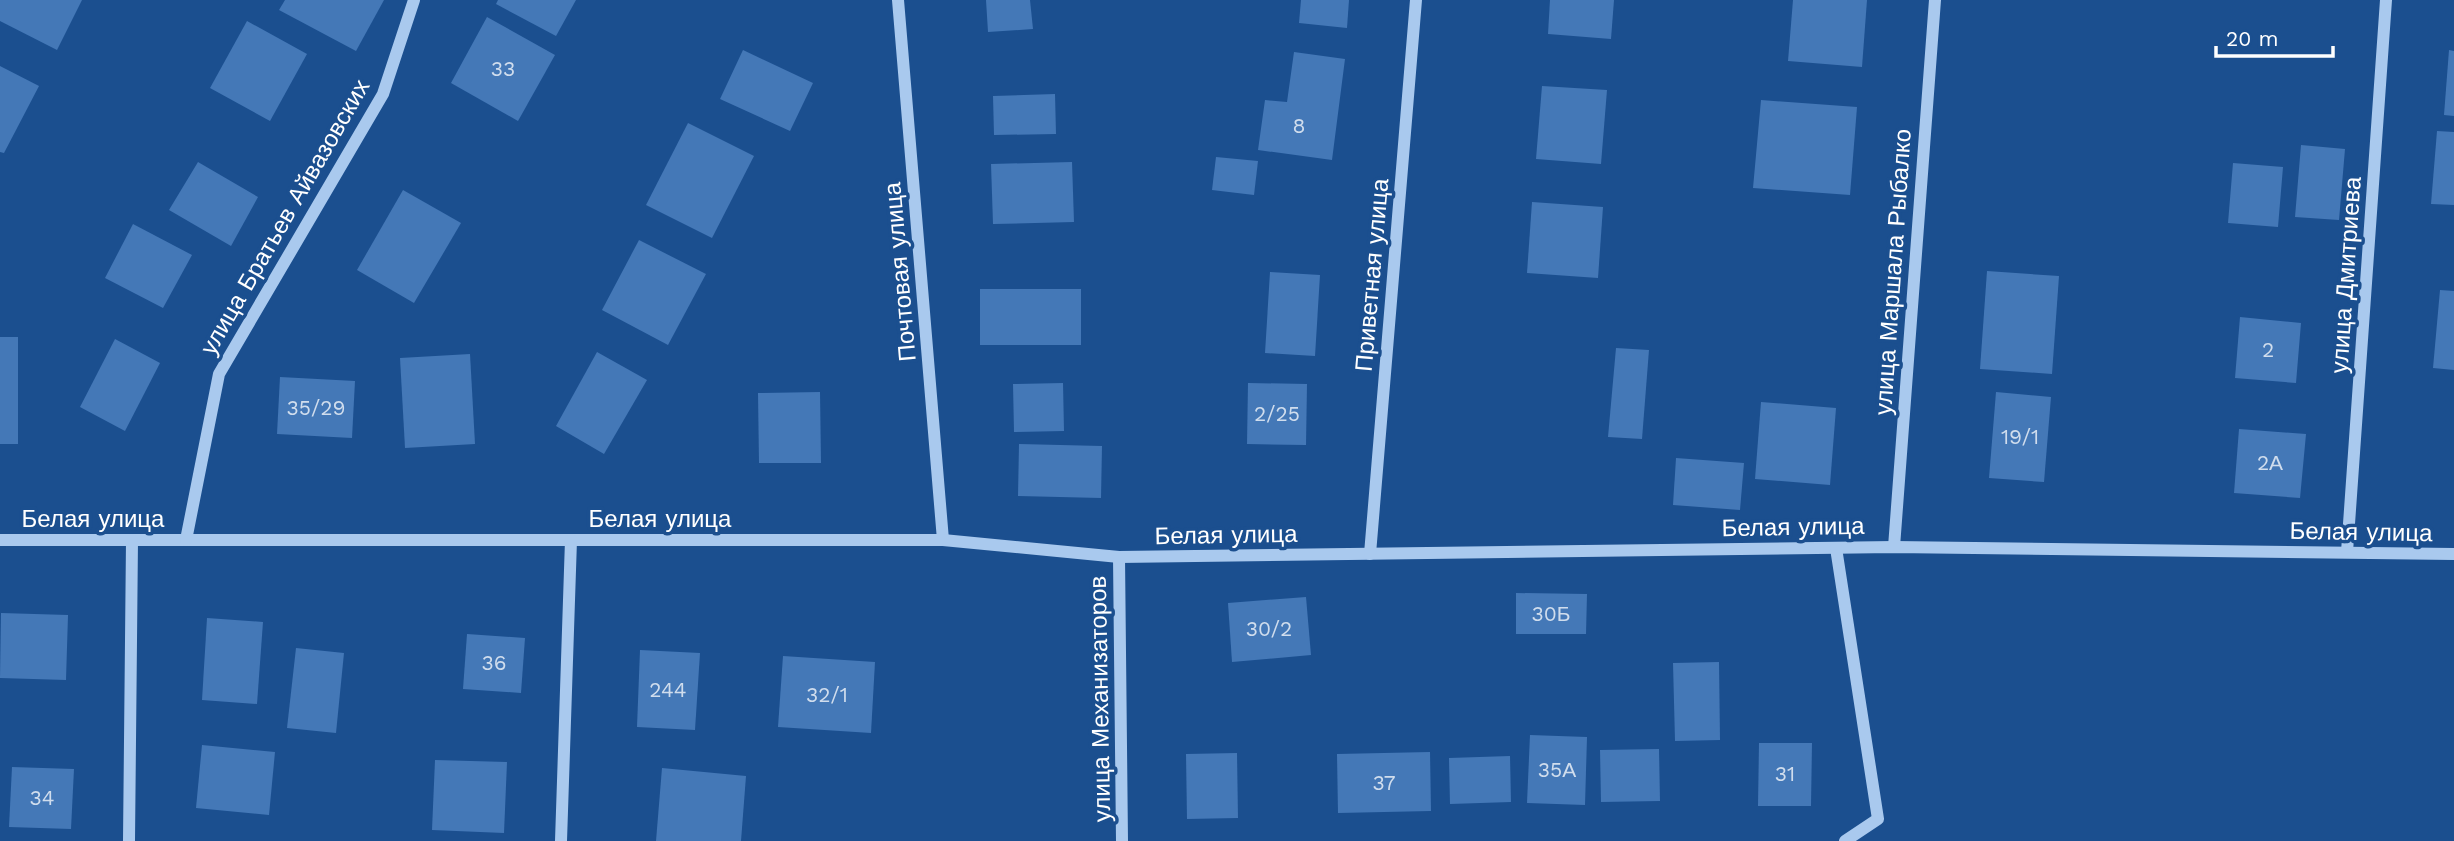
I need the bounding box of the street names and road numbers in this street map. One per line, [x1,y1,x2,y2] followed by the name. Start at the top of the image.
[195,74,375,360] street label: улица Братьев Айвазовских
[1869,128,1917,416] street label: улица Маршала Рыбалко
[2325,175,2367,374] street label: улица Дмитриева
[1350,177,1394,373] street label: Приветная улица
[878,181,922,363] street label: Почтовая улица
[22,505,165,533] street label: Белая улица
[589,505,732,533] street label: Белая улица
[1721,512,1865,542] street label: Белая улица
[2289,517,2433,547] street label: Белая улица
[1154,520,1298,550] street label: Белая улица
[1084,576,1116,822] street label: улица Механизаторов

